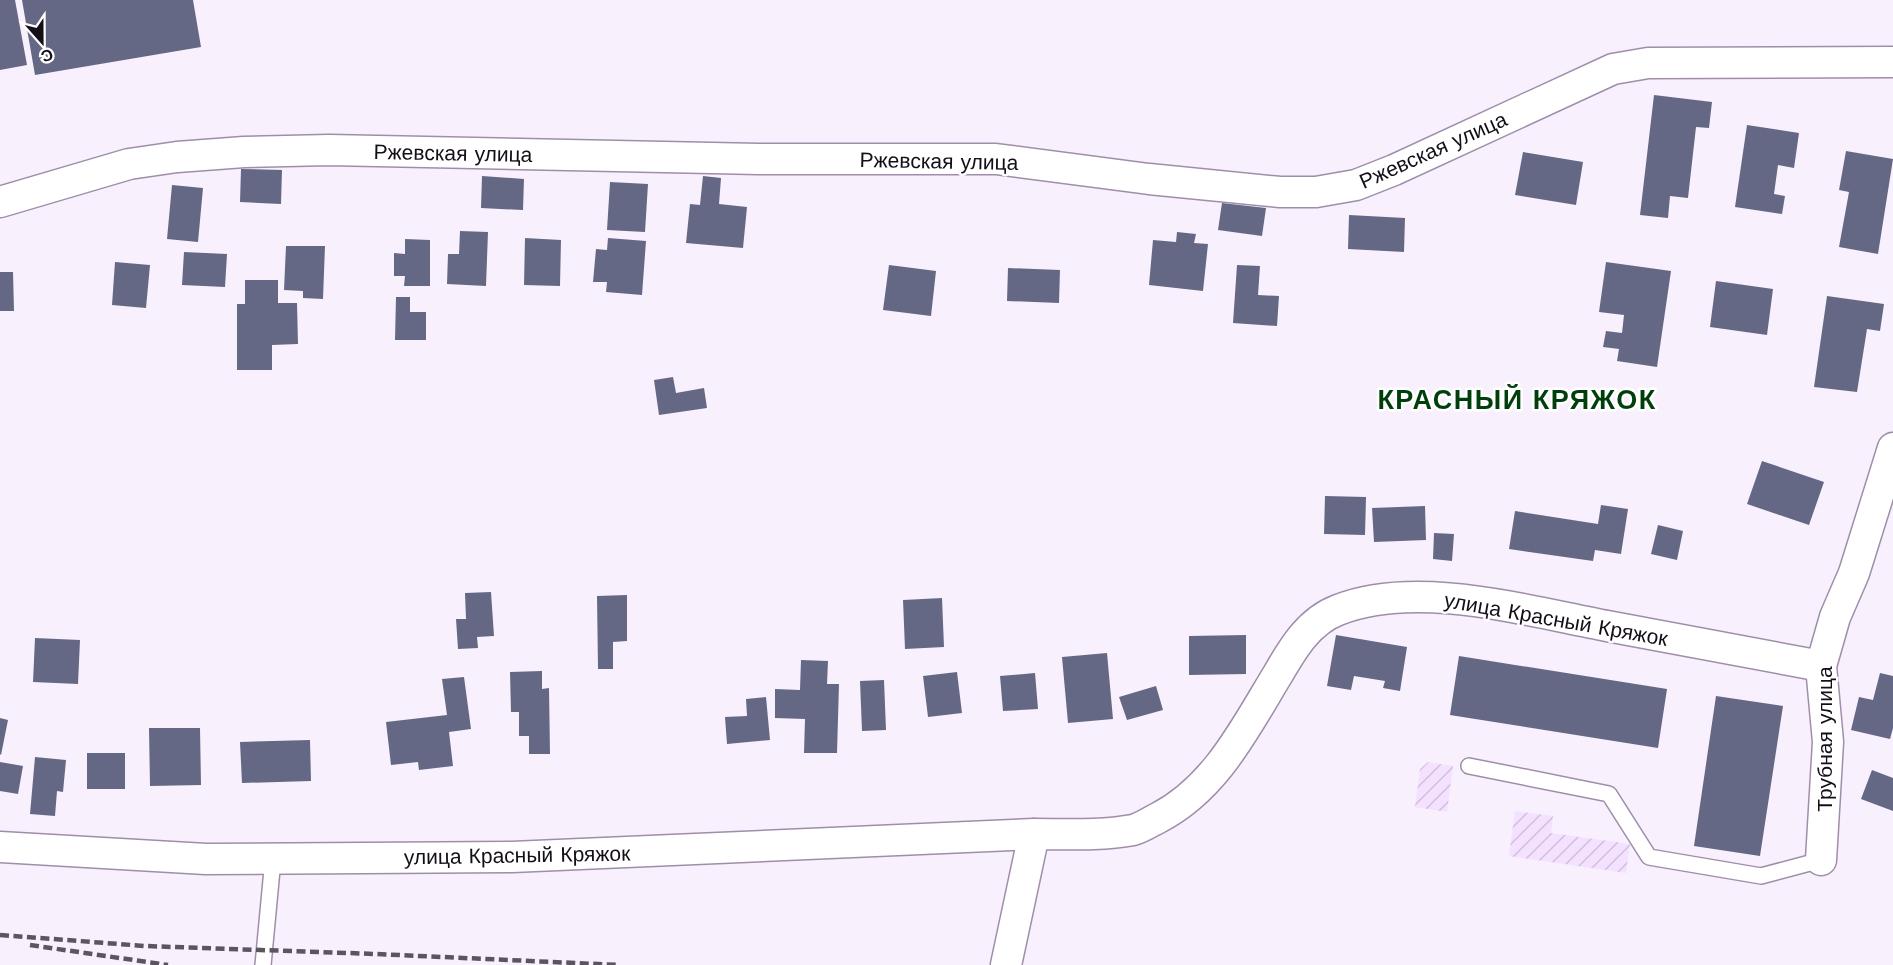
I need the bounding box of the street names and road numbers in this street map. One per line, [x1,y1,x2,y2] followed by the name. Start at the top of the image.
[1355,106,1511,194] street label: Ржевская улица
[373,139,533,167] street label: Ржевская улица
[859,147,1019,175] street label: Ржевская улица
[1442,587,1671,651] street label: улица Красный Кряжок
[1812,666,1837,812] street label: Трубная улица
[404,841,631,869] street label: улица Красный Кряжок

